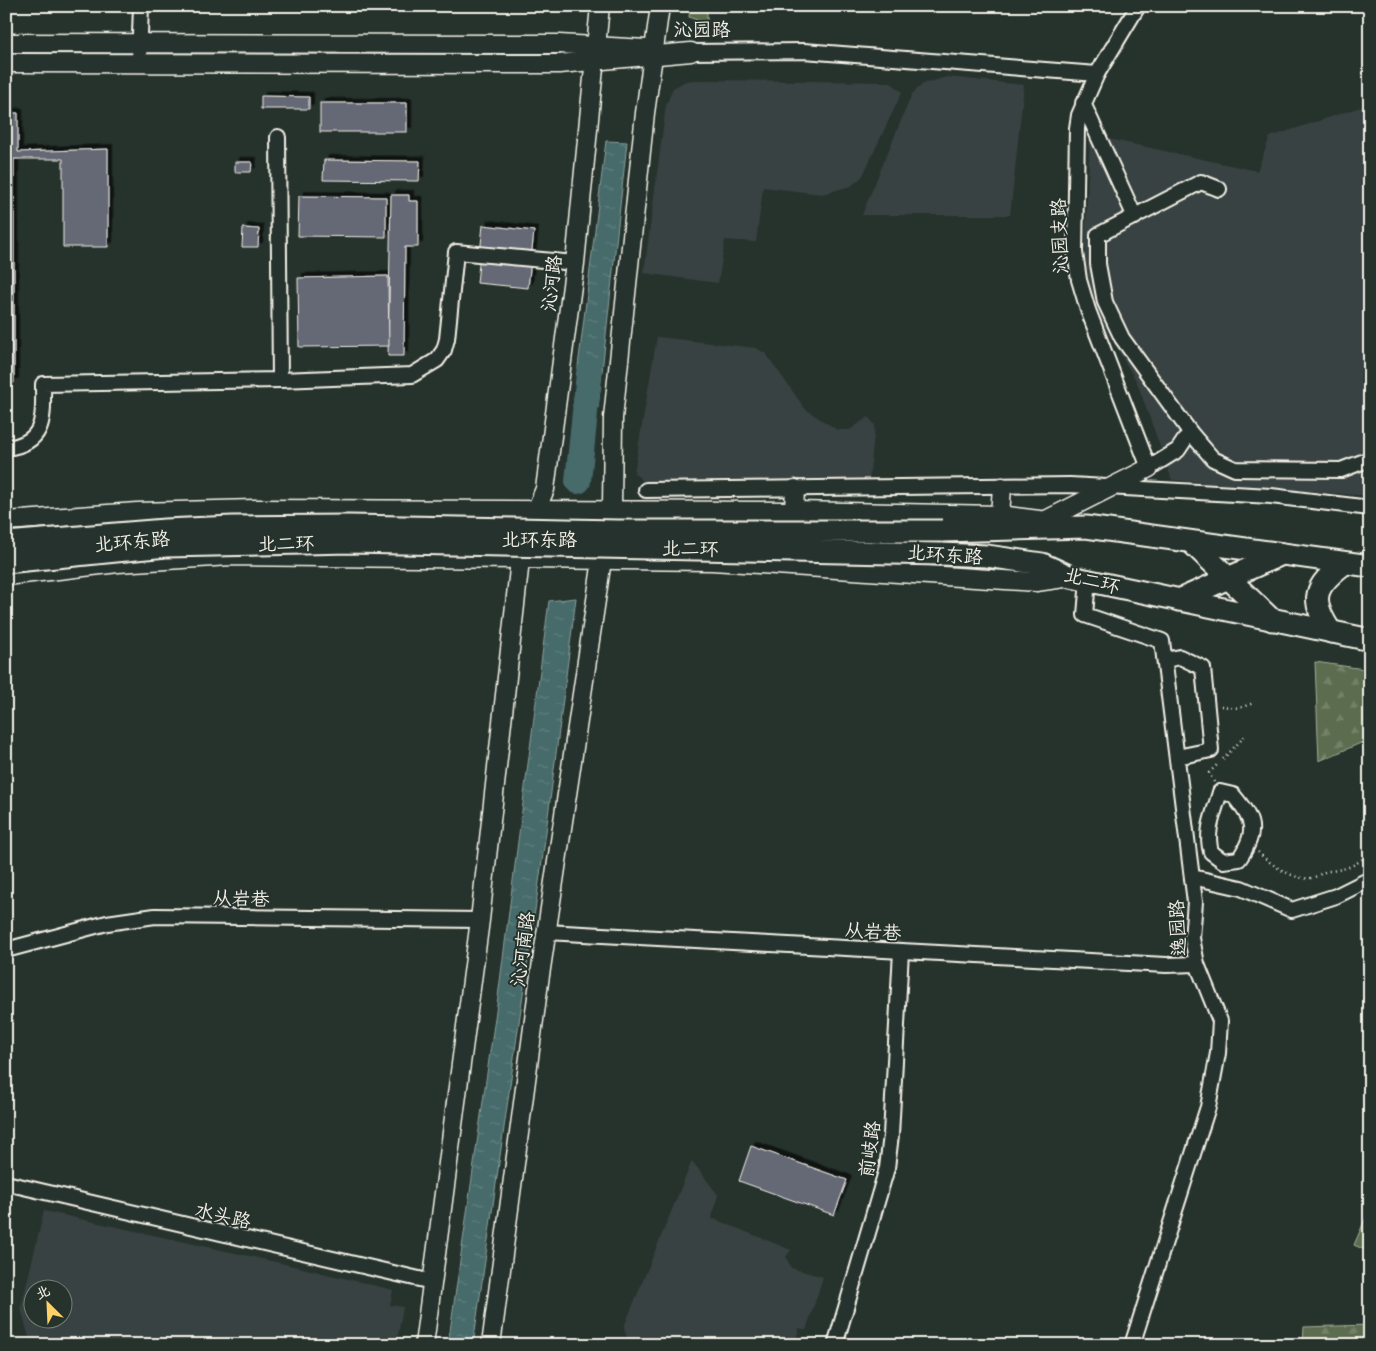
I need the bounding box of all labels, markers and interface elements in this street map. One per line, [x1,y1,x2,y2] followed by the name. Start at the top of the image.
[673,18,731,41] street label: 沁园路
[1047,198,1072,274] street label: 沁园支路
[537,253,566,313] street label: 沁河路
[93,527,171,556] street label: 北环东路
[501,528,577,551] street label: 北环东路
[257,532,315,555] street label: 北二环
[661,537,719,560] street label: 北二环
[906,540,984,569] street label: 北环东路
[1061,562,1122,599] street label: 北二环
[212,887,270,910] street label: 从岩巷
[1165,899,1190,957] street label: 逸园路
[506,910,539,988] street label: 沁河南路
[844,919,902,944] street label: 从岩巷
[854,1119,885,1179] street label: 前岐路
[193,1198,253,1233] street label: 水头路
[22,1278,72,1328] north arrow
[33,1282,53,1303] text: 北

